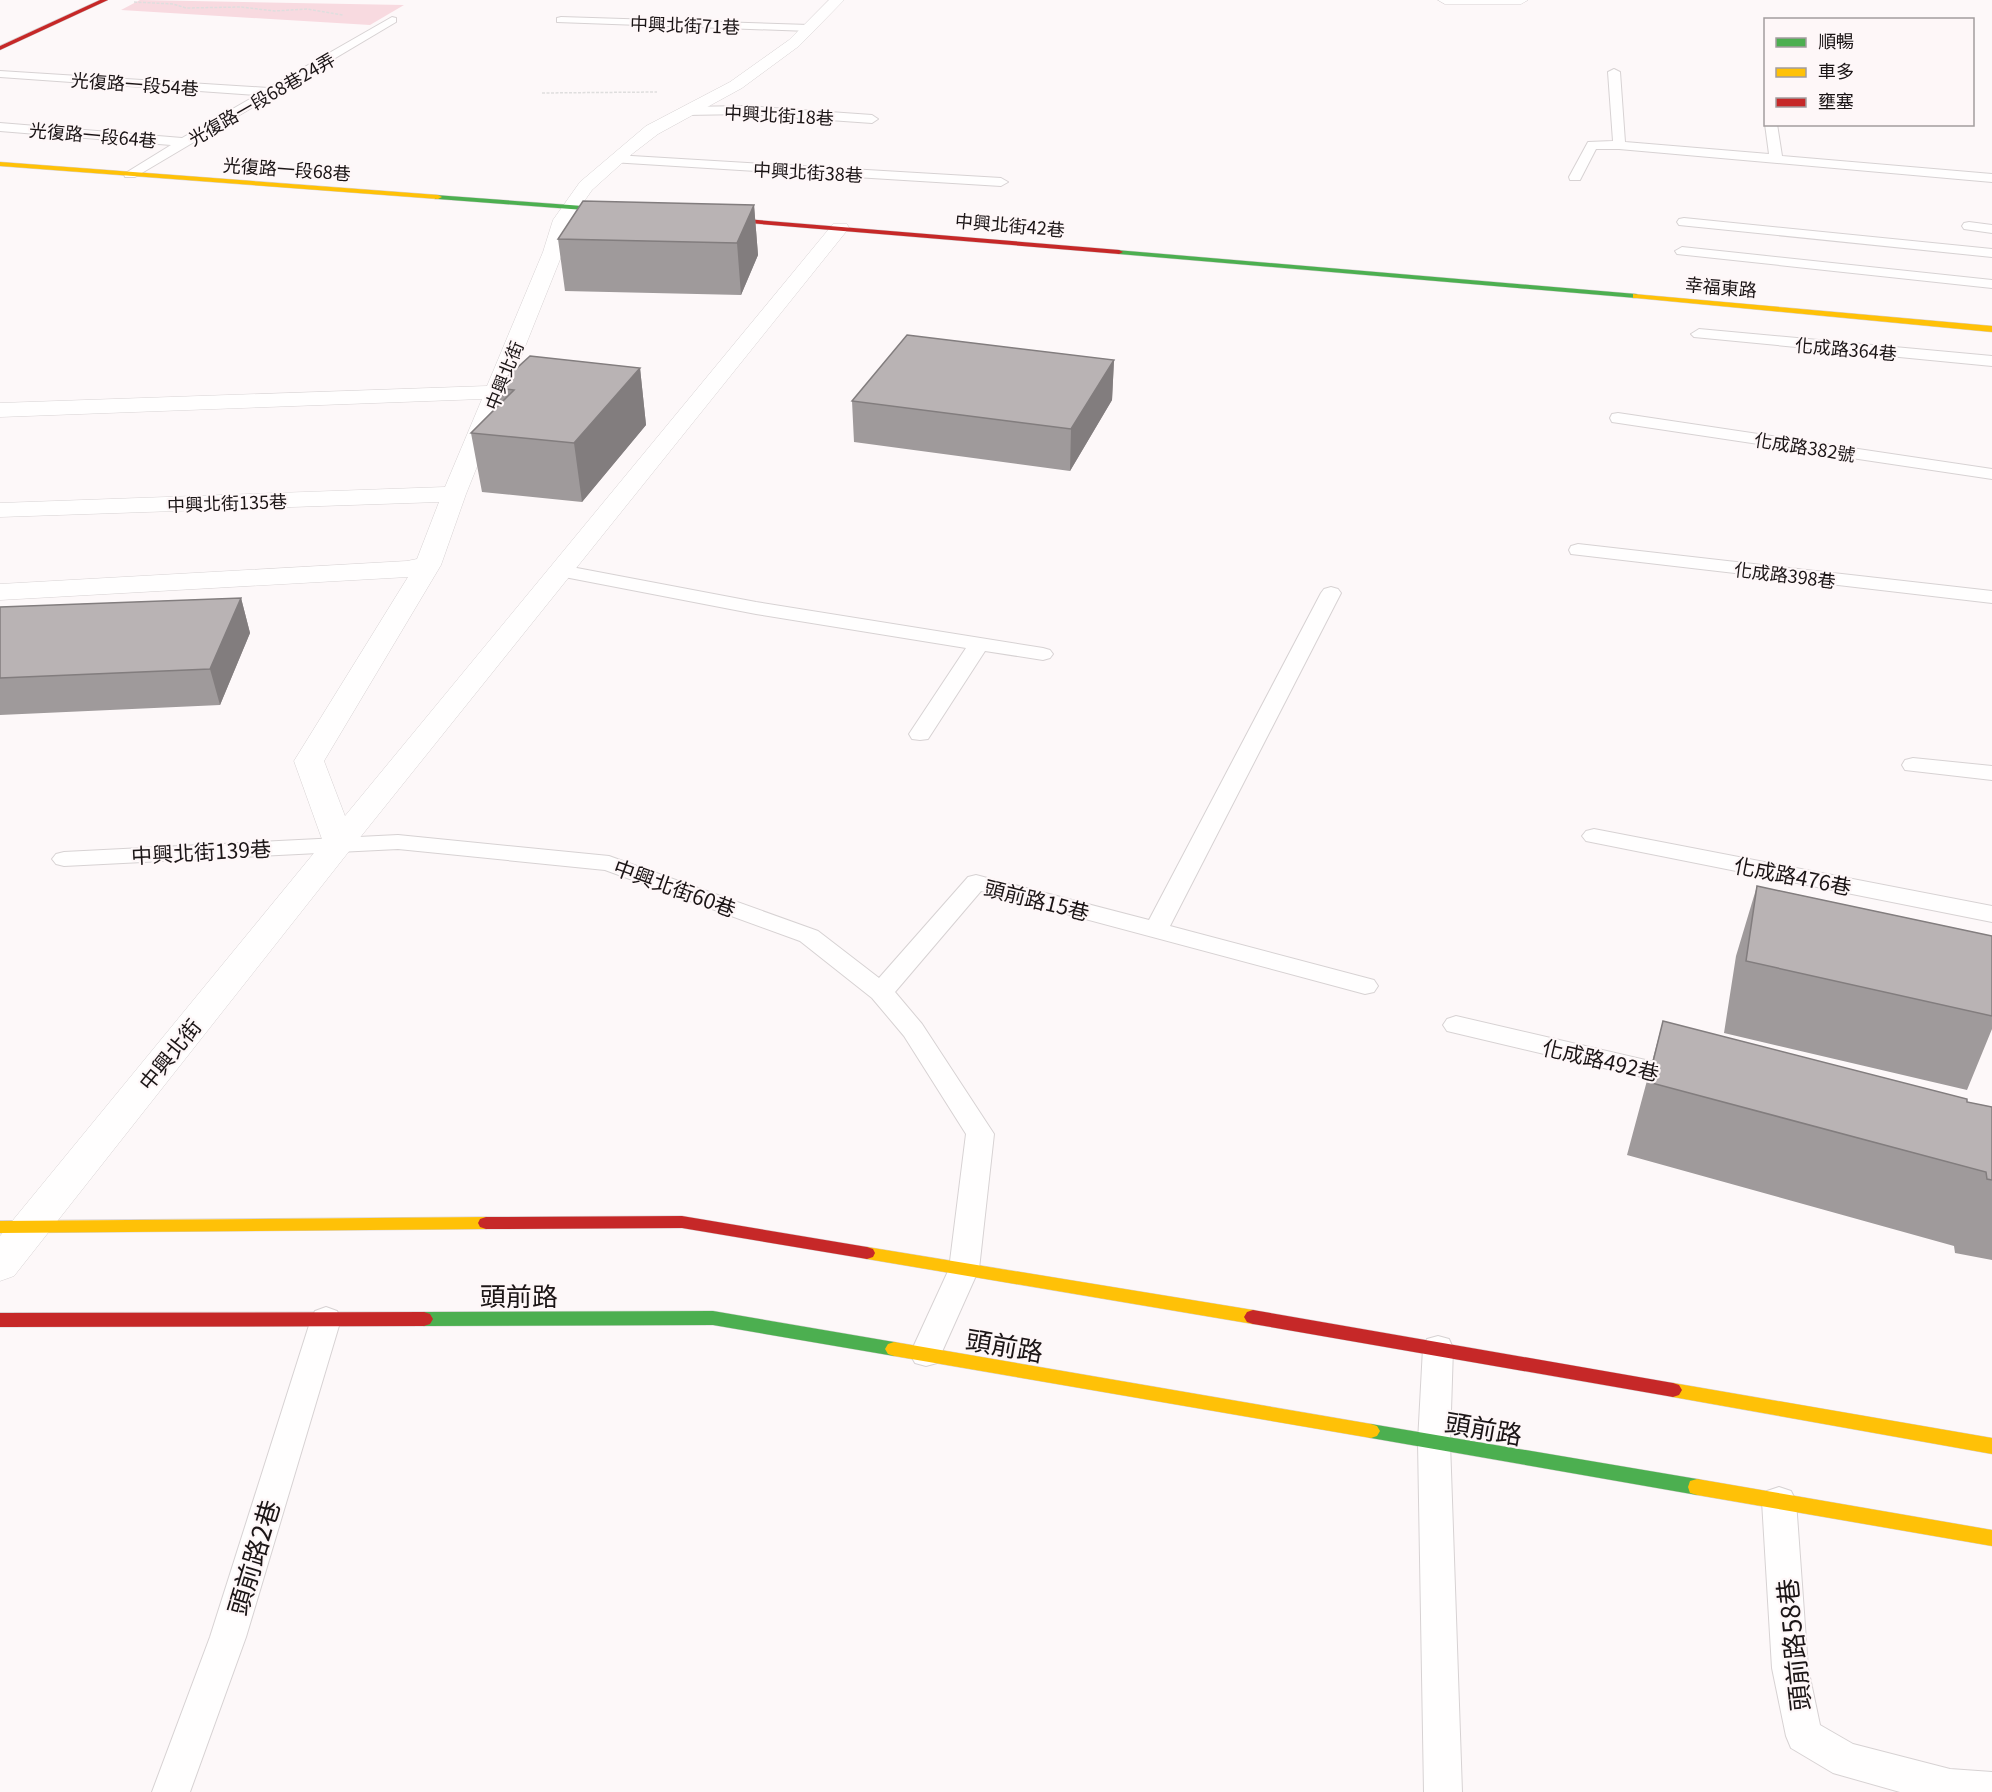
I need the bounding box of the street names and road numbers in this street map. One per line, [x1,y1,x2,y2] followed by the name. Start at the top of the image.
[630,9,740,39] street label: 中興北街71巷
[183,45,339,151] street label: 光復路一段68巷24弄
[70,66,200,100] street label: 光復路一段54巷
[723,98,835,130] street label: 中興北街18巷
[28,115,158,153] street label: 光復路一段64巷
[222,151,352,185] street label: 光復路一段68巷
[752,155,864,187] street label: 中興北街38巷
[954,206,1066,242] street label: 中興北街42巷
[1684,270,1758,302] street label: 幸福東路
[1794,331,1898,365] street label: 化成路364巷
[477,337,529,413] street label: 中興北街
[1753,425,1857,467] street label: 化成路382號
[167,487,287,517] street label: 中興北街135巷
[1733,555,1837,593] street label: 化成路398巷
[130,832,272,870] street label: 中興北街139巷
[1732,849,1854,901] street label: 化成路476巷
[610,851,740,923] street label: 中興北街60巷
[981,871,1093,927] street label: 頭前路15巷
[131,1012,207,1096] street label: 中興北街
[1540,1031,1662,1087] street label: 化成路492巷
[480,1276,558,1313] street label: 頭前路
[963,1319,1047,1369] street label: 頭前路
[1442,1402,1526,1452] street label: 頭前路
[217,1495,287,1619] street label: 頭前路2巷
[1767,1577,1817,1713] street label: 頭前路58巷

